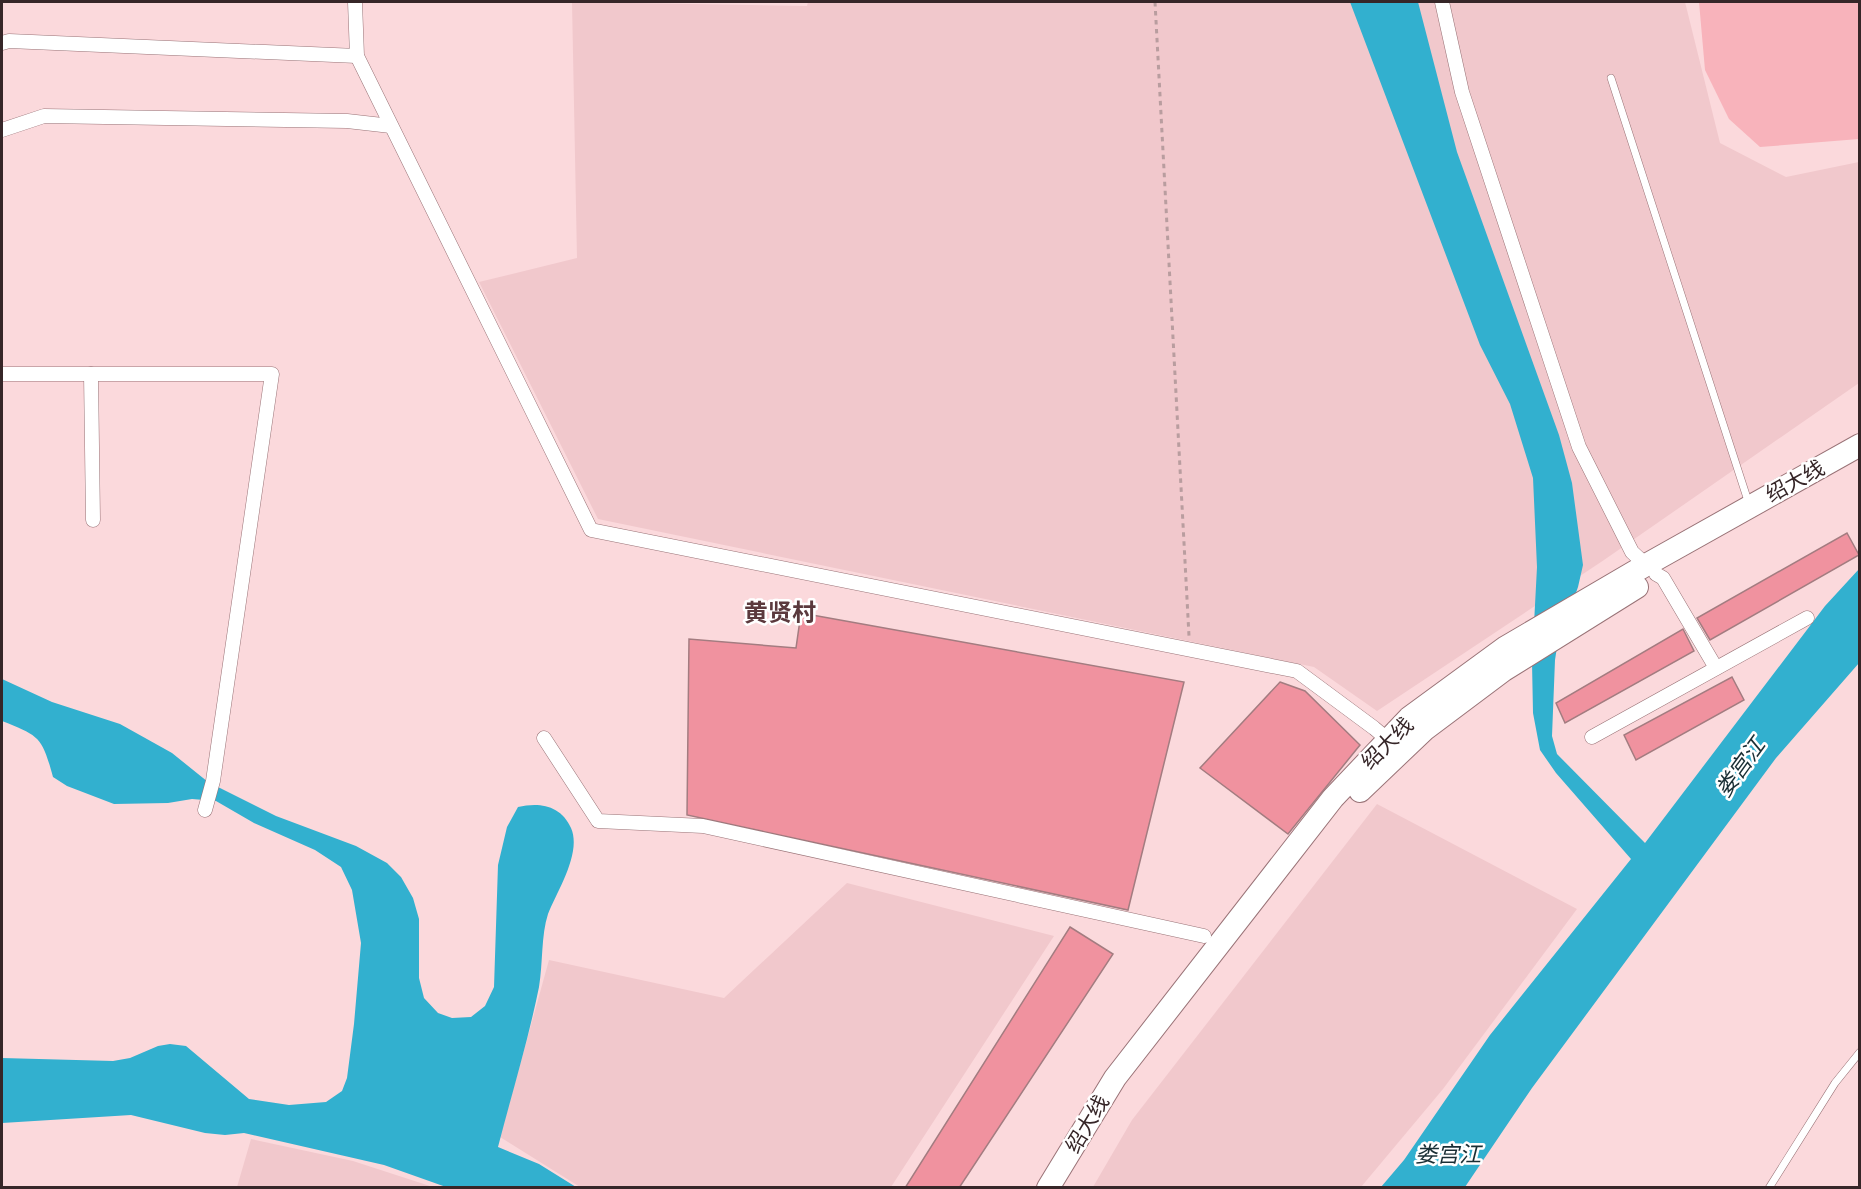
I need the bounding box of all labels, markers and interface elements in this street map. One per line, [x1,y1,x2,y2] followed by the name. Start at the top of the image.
[1761,454,1829,508] street label: 绍大线
[744,597,816,628] district label: 黄贤村
[1355,711,1419,775] street label: 绍大线
[1709,730,1772,802] water label: 娄宫江
[1059,1090,1115,1158] street label: 绍大线
[1415,1140,1483,1168] water label: 娄宫江

